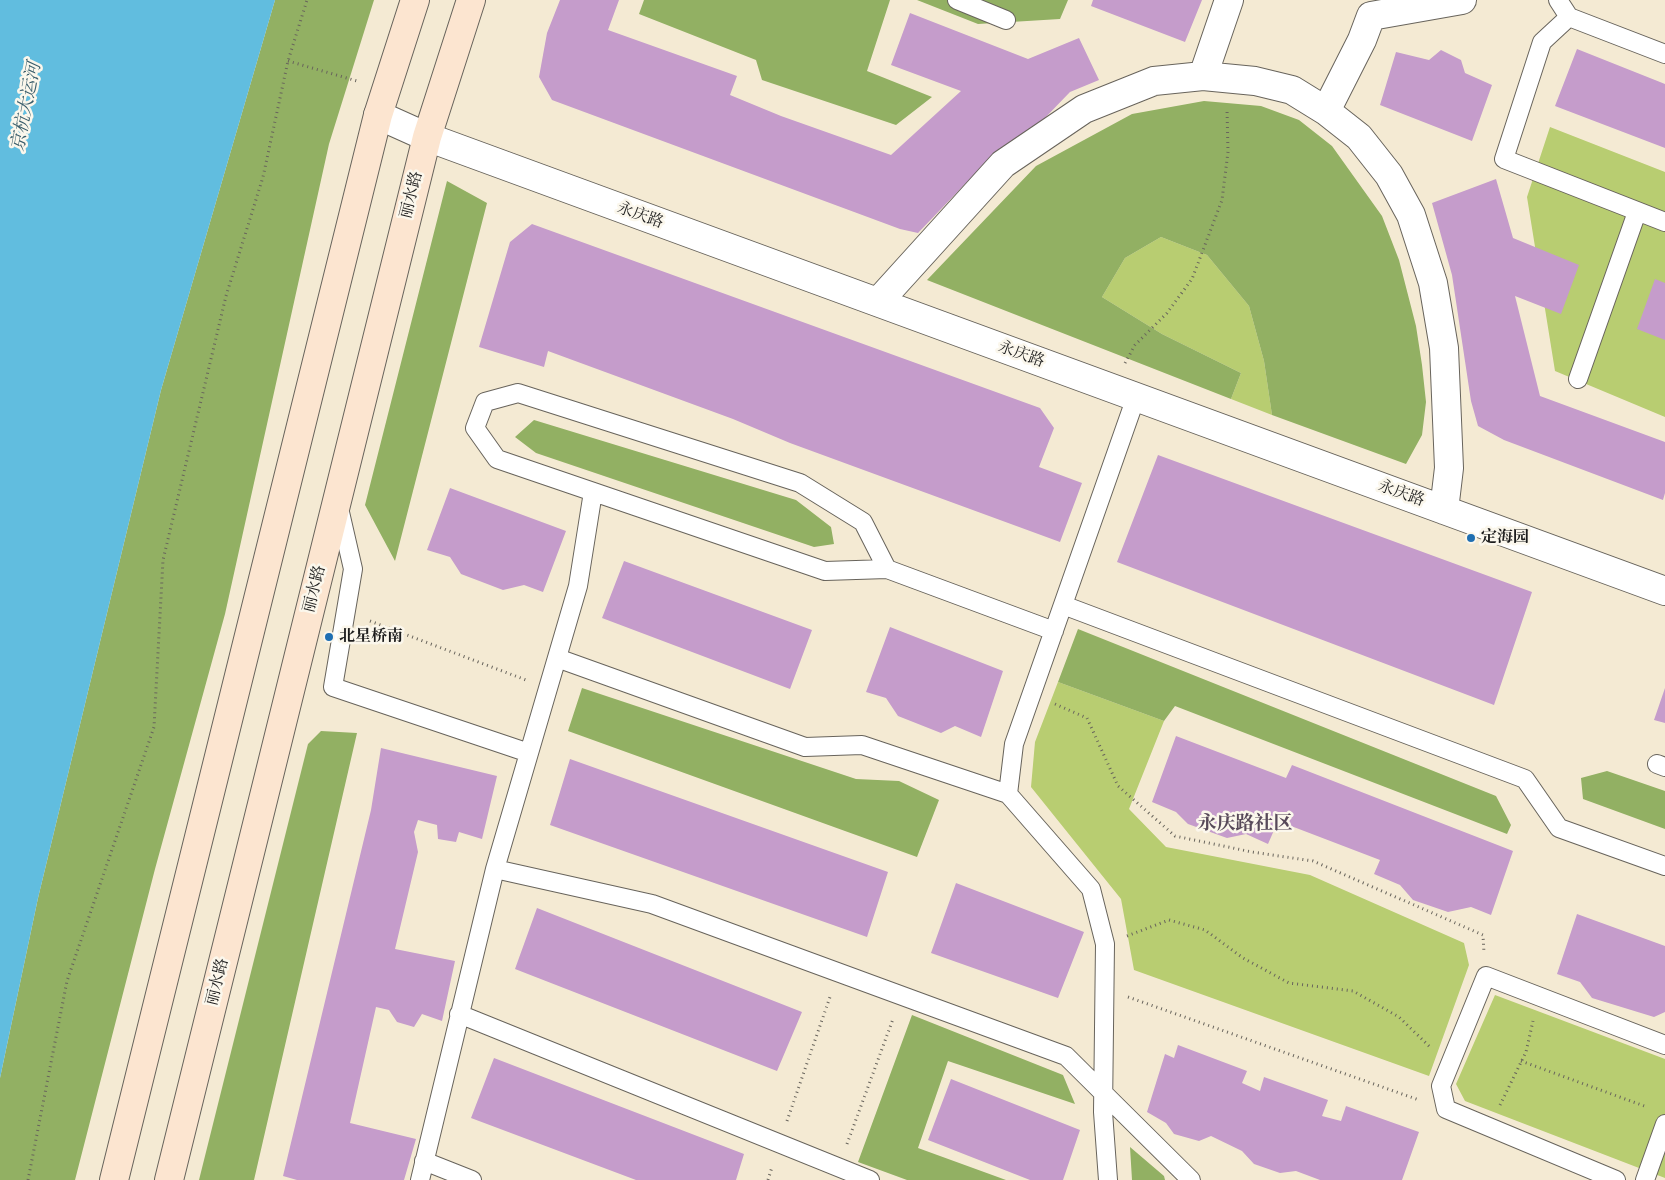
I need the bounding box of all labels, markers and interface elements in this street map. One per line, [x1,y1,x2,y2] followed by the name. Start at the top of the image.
[8,61,46,153] water label: 京杭大运河
[397,169,427,221] street label: 丽水路
[614,199,666,233] street label: 永庆路
[995,338,1047,372] street label: 永庆路
[1375,477,1427,511] street label: 永庆路
[1481,528,1529,548] place label: 定海园
[1465,532,1477,544] marker: 定海园
[300,563,330,615] street label: 丽水路
[339,627,403,647] place label: 北星桥南
[323,631,335,643] marker: 北星桥南
[1198,813,1292,835] district label: 永庆路社区
[203,956,233,1008] street label: 丽水路

